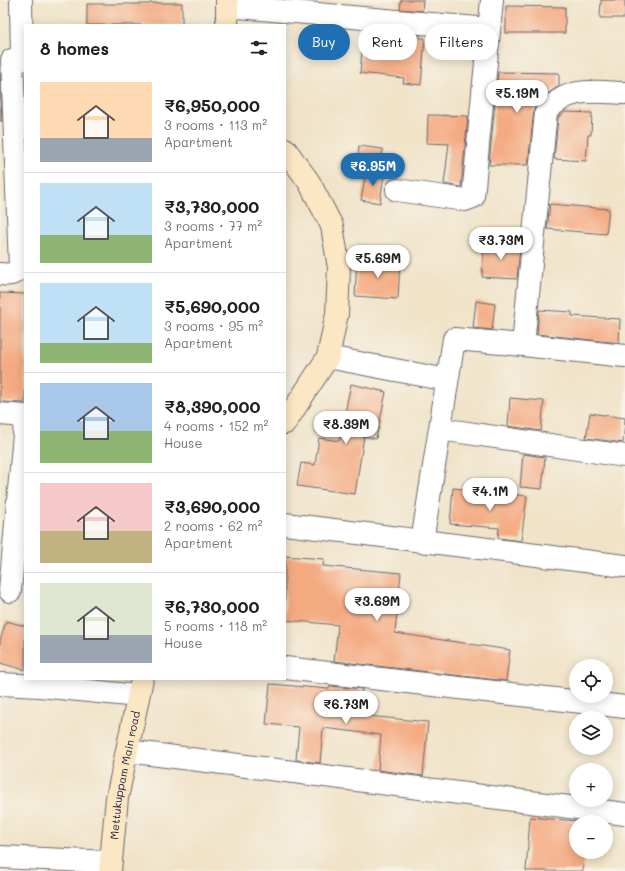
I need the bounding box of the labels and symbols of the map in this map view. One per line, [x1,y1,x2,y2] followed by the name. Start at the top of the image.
[484,80,550,114] pin: ₹5.19M
[340,153,406,187] pin: ₹6.95M
[468,227,534,261] pin: ₹3.73M
[345,245,411,279] pin: ₹5.69M
[313,411,379,445] pin: ₹8.39M
[462,478,518,512] pin: ₹4.1M
[344,588,410,622] pin: ₹3.69M
[313,691,379,725] pin: ₹6.73M
[106,709,143,840] street label: Mettukuppam Main road

